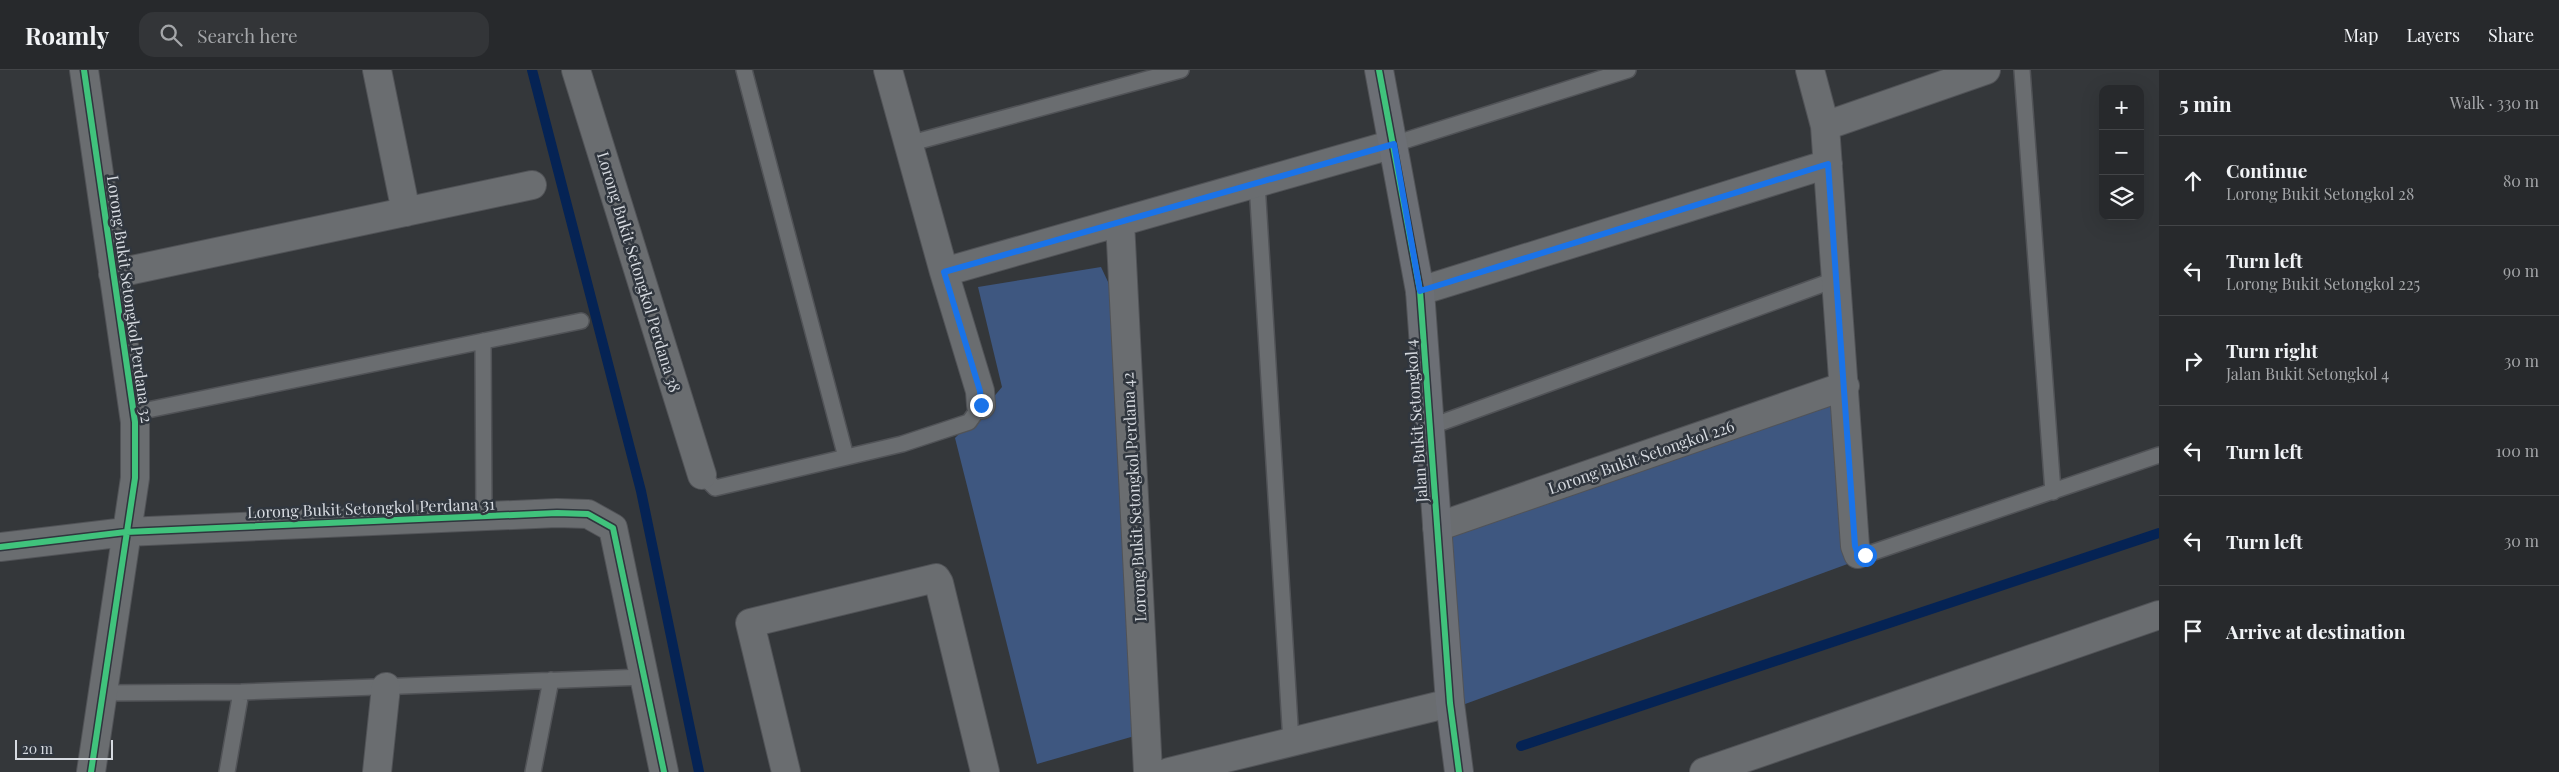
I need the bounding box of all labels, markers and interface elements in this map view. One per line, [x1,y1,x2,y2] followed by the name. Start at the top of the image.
[139,12,489,57] search box
[25,19,109,51] text: Roamly
[157,21,185,49] icon: search
[197,22,298,48] text: Search here
[2343,23,2378,47] text: Map
[2406,23,2460,47] text: Layers
[2488,23,2534,47] text: Share
[2099,85,2144,220] map controls
[2099,85,2144,130] button: +
[2179,89,2232,117] text: 5 min
[2450,92,2539,113] text: Walk · 330 m
[2099,130,2144,175] button: −
[593,149,686,395] street label: Lorong Bukit Setongkol Perdana 38
[2226,157,2307,183] text: Continue
[2179,167,2207,195] icon: ahead
[2503,170,2539,191] text: 80 m
[103,174,158,424] street label: Lorong Bukit Setongkol Perdana 32
[2099,175,2144,220] button: layers
[2226,183,2414,204] text: Lorong Bukit Setongkol 28
[2226,247,2303,273] text: Turn left
[2179,257,2207,285] icon: left
[2503,260,2539,281] text: 90 m
[2226,273,2420,294] text: Lorong Bukit Setongkol 225
[2226,337,2318,363] text: Turn right
[1399,339,1432,504] street label: Jalan Bukit Setongkol 4
[2179,347,2207,375] icon: right
[2504,350,2539,371] text: 30 m
[2226,363,2389,384] text: Jalan Bukit Setongkol 4
[1116,372,1151,622] street label: Lorong Bukit Setongkol Perdana 42
[970,394,993,417] route end
[1545,415,1737,498] street label: Lorong Bukit Setongkol 226
[2179,437,2207,465] icon: left
[2226,438,2303,464] text: Turn left
[2496,440,2539,461] text: 100 m
[247,493,495,522] street label: Lorong Bukit Setongkol Perdana 31
[2179,527,2207,555] icon: left
[2226,528,2303,554] text: Turn left
[2504,530,2539,551] text: 30 m
[1854,544,1877,567] route start
[2179,617,2207,645] icon: arrive
[2226,618,2406,644] text: Arrive at destination
[15,737,112,760] scale bar
[22,739,53,758] text: 20 m

